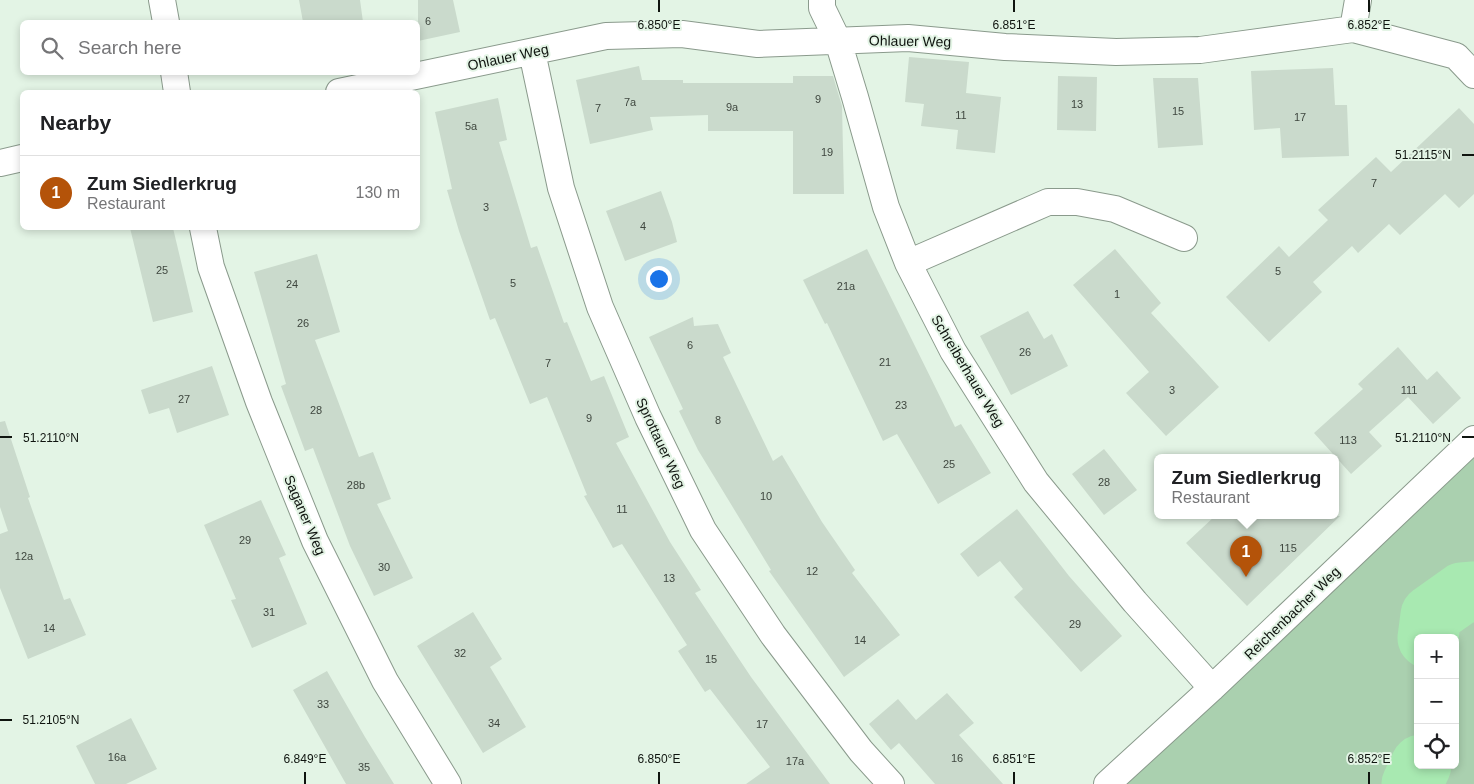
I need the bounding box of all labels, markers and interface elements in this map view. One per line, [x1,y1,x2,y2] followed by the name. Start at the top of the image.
[425,15,431,27] house number: 6
[638,18,680,32] text: 6.850°E
[993,18,1035,32] text: 6.851°E
[1348,18,1390,32] text: 6.852°E
[20,20,420,75] search box
[869,32,951,50] street label: Ohlauer Weg
[38,34,66,62] icon: search
[78,37,182,58] text: Search here
[466,41,550,73] street label: Ohlauer Weg
[815,93,821,105] house number: 9
[624,96,637,108] house number: 7a
[1071,98,1083,110] house number: 13
[726,101,739,113] house number: 9a
[595,102,601,114] house number: 7
[1172,105,1184,117] house number: 15
[955,109,967,121] house number: 11
[40,111,111,134] text: Nearby
[1294,111,1306,123] house number: 17
[465,120,478,132] house number: 5a
[821,146,833,158] house number: 19
[1395,148,1451,162] text: 51.2115°N
[87,173,237,194] text: Zum Siedlerkrug
[1371,177,1377,189] house number: 7
[52,184,60,201] text: 1
[356,184,400,201] text: 130 m
[87,195,165,212] text: Restaurant
[483,201,489,213] house number: 3
[640,220,646,232] house number: 4
[156,264,168,276] house number: 25
[1275,265,1281,277] house number: 5
[646,266,672,292] your location
[510,277,516,289] house number: 5
[286,278,298,290] house number: 24
[837,280,856,292] house number: 21a
[1114,288,1120,300] house number: 1
[928,312,1008,430] street label: Schreiberhauer Weg
[297,317,309,329] house number: 26
[687,339,693,351] house number: 6
[1019,346,1031,358] house number: 26
[879,356,891,368] house number: 21
[545,357,551,369] house number: 7
[1169,384,1175,396] house number: 3
[1401,384,1417,396] house number: 111
[178,393,190,405] house number: 27
[633,395,689,491] street label: Sprottauer Weg
[895,399,907,411] house number: 23
[310,404,322,416] house number: 28
[586,412,592,424] house number: 9
[715,414,721,426] house number: 8
[23,431,79,445] text: 51.2110°N
[1395,431,1451,445] text: 51.2110°N
[1339,434,1357,446] house number: 113
[1154,454,1339,519] popup
[943,458,955,470] house number: 25
[1172,467,1321,488] text: Zum Siedlerkrug
[281,473,329,557] street label: Saganer Weg
[1098,476,1110,488] house number: 28
[347,479,365,491] house number: 28b
[1172,489,1250,506] text: Restaurant
[760,490,772,502] house number: 10
[616,503,628,515] house number: 11
[239,534,251,546] house number: 29
[1230,536,1262,577] pin: 1
[1279,542,1297,554] house number: 115
[15,550,34,562] house number: 12a
[378,561,390,573] house number: 30
[1241,563,1343,663] street label: Reichenbacher Weg
[806,565,818,577] house number: 12
[663,572,675,584] house number: 13
[263,606,275,618] house number: 31
[1069,618,1081,630] house number: 29
[43,622,55,634] house number: 14
[854,634,866,646] house number: 14
[1414,634,1459,769] map controls
[1414,634,1459,679] button: +
[454,647,466,659] house number: 32
[705,653,717,665] house number: 15
[1414,679,1459,724] button: −
[317,698,329,710] house number: 33
[23,713,79,727] text: 51.2105°N
[488,717,500,729] house number: 34
[756,718,768,730] house number: 17
[1414,724,1459,769] button: locate
[108,751,127,763] house number: 16a
[284,752,326,766] text: 6.849°E
[638,752,680,766] text: 6.850°E
[951,752,963,764] house number: 16
[993,752,1035,766] text: 6.851°E
[1348,752,1390,766] text: 6.852°E
[786,755,805,767] house number: 17a
[358,761,370,773] house number: 35

